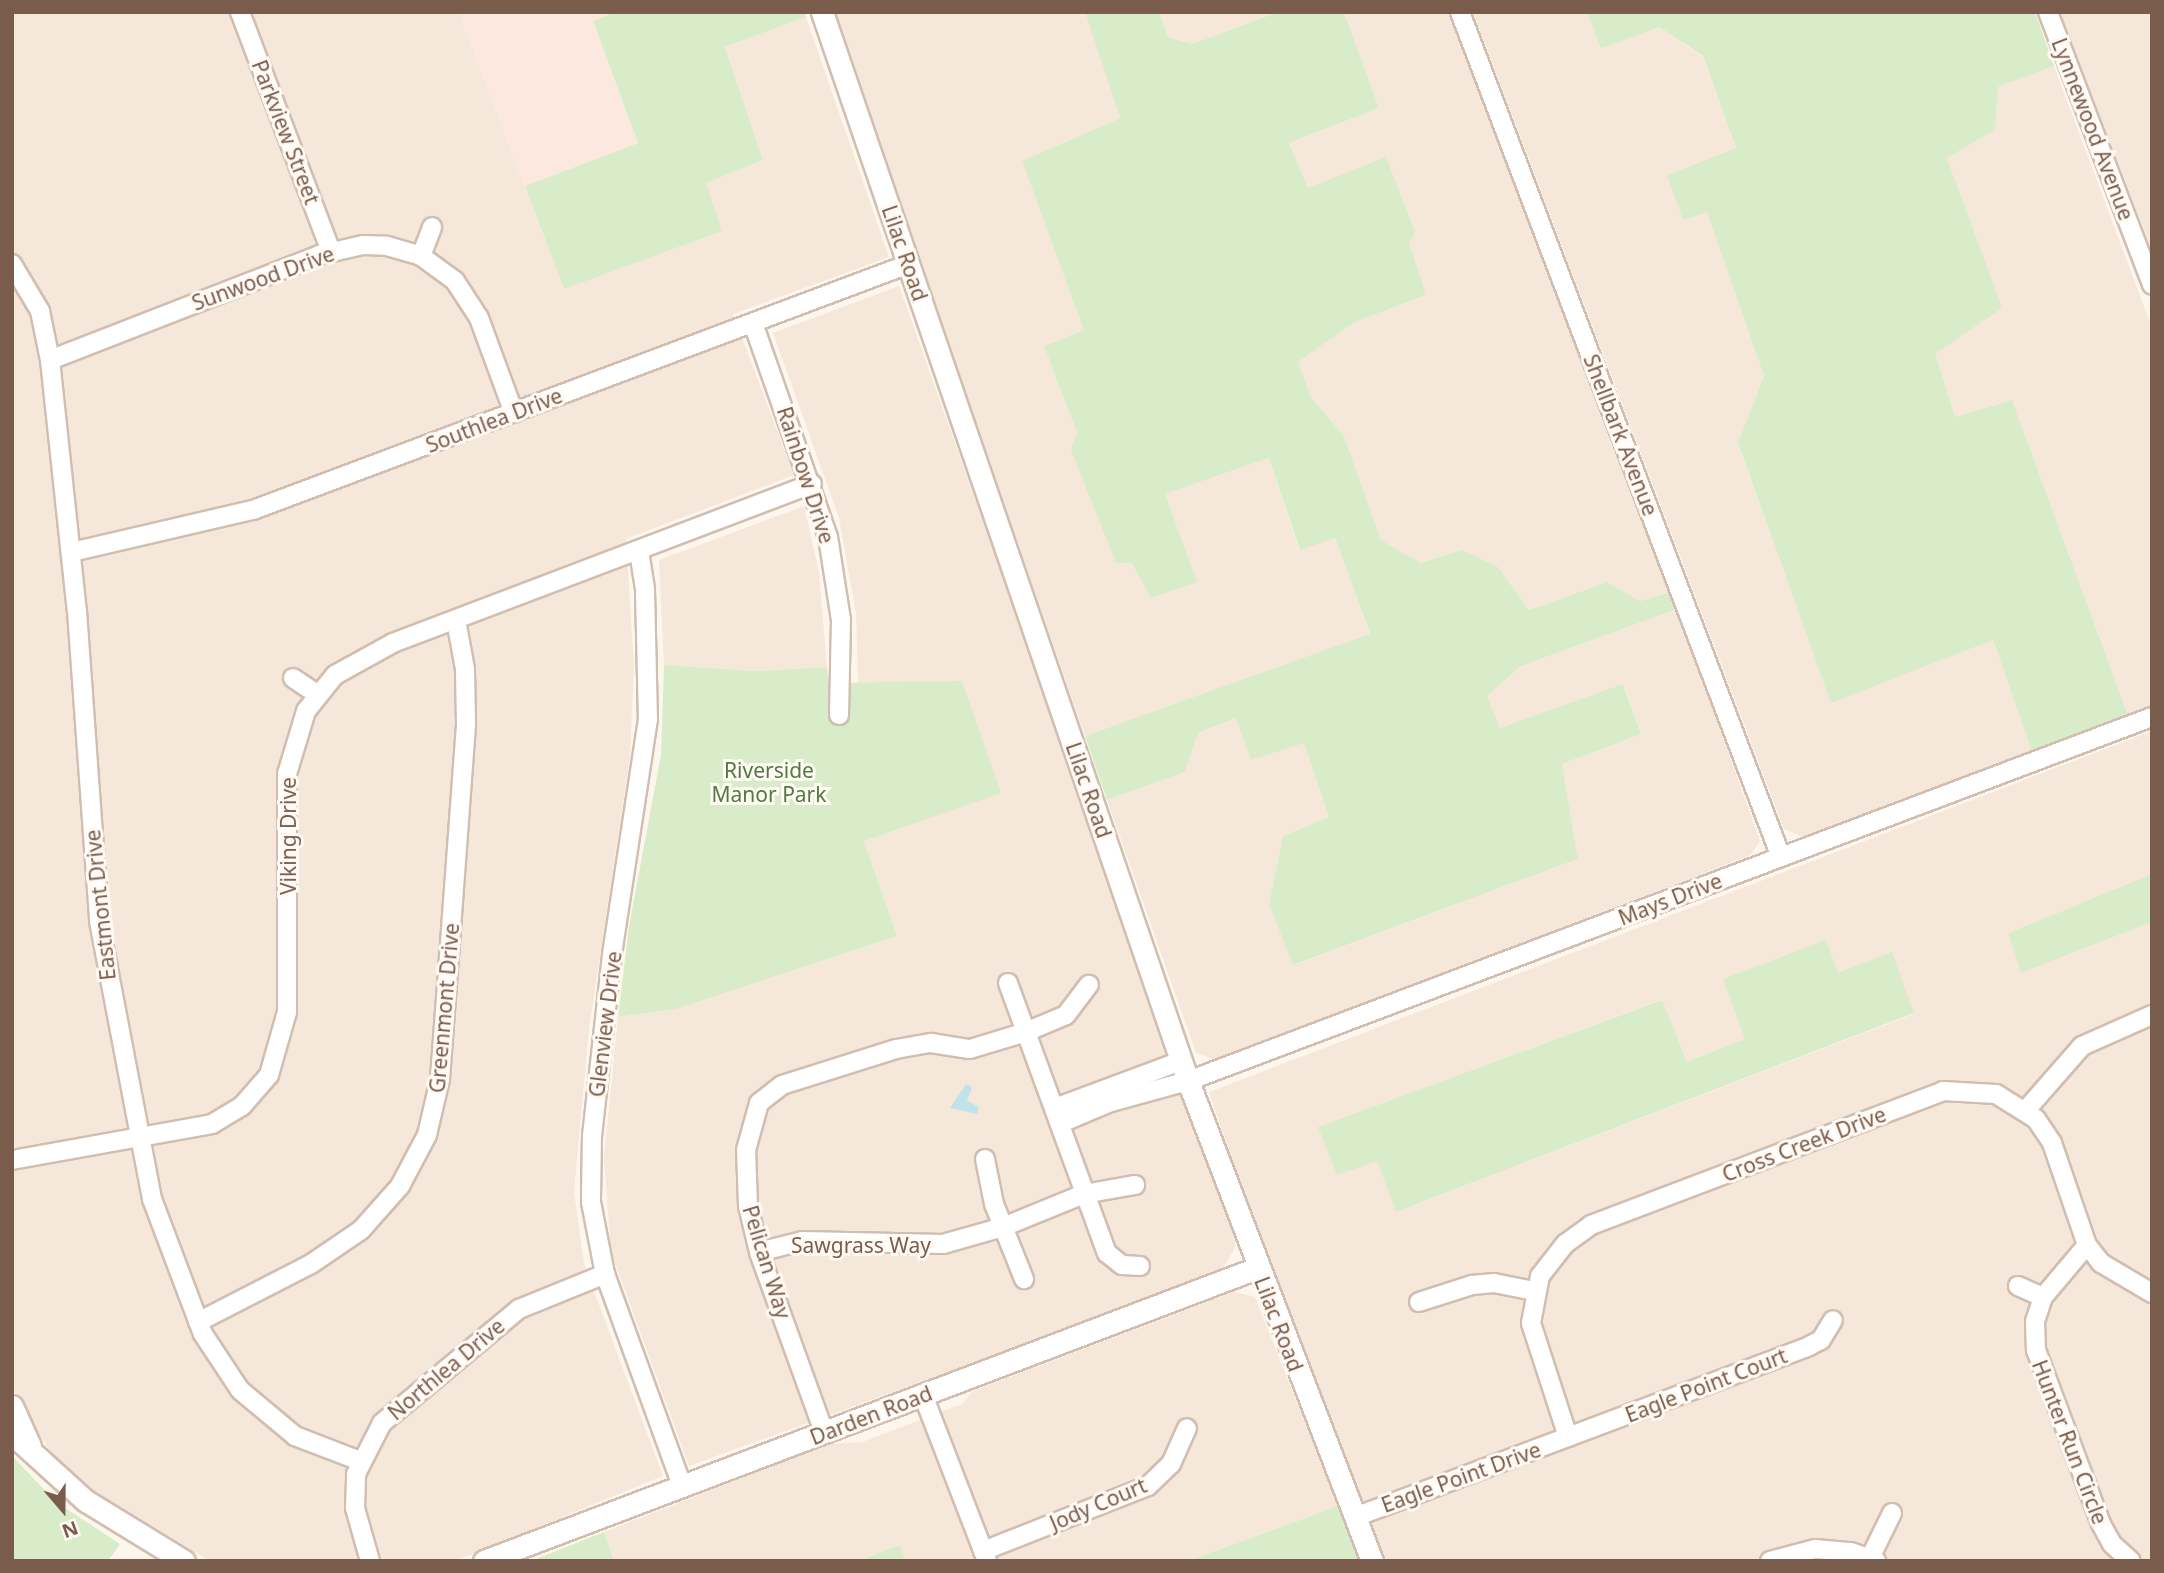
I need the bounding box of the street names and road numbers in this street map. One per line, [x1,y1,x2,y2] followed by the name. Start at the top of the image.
[2047,34,2139,224] street label: Lynnewood Avenue
[247,56,325,208] street label: Parkview Street
[877,202,933,304] street label: Lilac Road
[188,241,338,315] street label: Sunwood Drive
[1579,351,1663,519] street label: Shellbark Avenue
[422,382,566,458] street label: Southlea Drive
[772,403,840,547] street label: Rainbow Drive
[1061,739,1117,841] street label: Lilac Road
[275,777,301,895] street label: Viking Drive
[80,828,120,982] street label: Eastmont Drive
[1615,868,1725,930] street label: Mays Drive
[424,922,464,1094] street label: Greenmont Drive
[584,950,626,1098] street label: Glenview Drive
[1718,1101,1890,1187] street label: Cross Creek Drive
[738,1202,796,1322] street label: Pelican Way
[791,1232,931,1258] street label: Sawgrass Way
[1249,1273,1309,1375] street label: Lilac Road
[383,1313,509,1425] street label: Northlea Drive
[1622,1343,1790,1427] street label: Eagle Point Court
[2027,1356,2113,1528] street label: Hunter Run Circle
[806,1380,936,1450] street label: Darden Road
[1378,1436,1544,1518] street label: Eagle Point Drive
[1046,1472,1150,1536] street label: Jody Court

